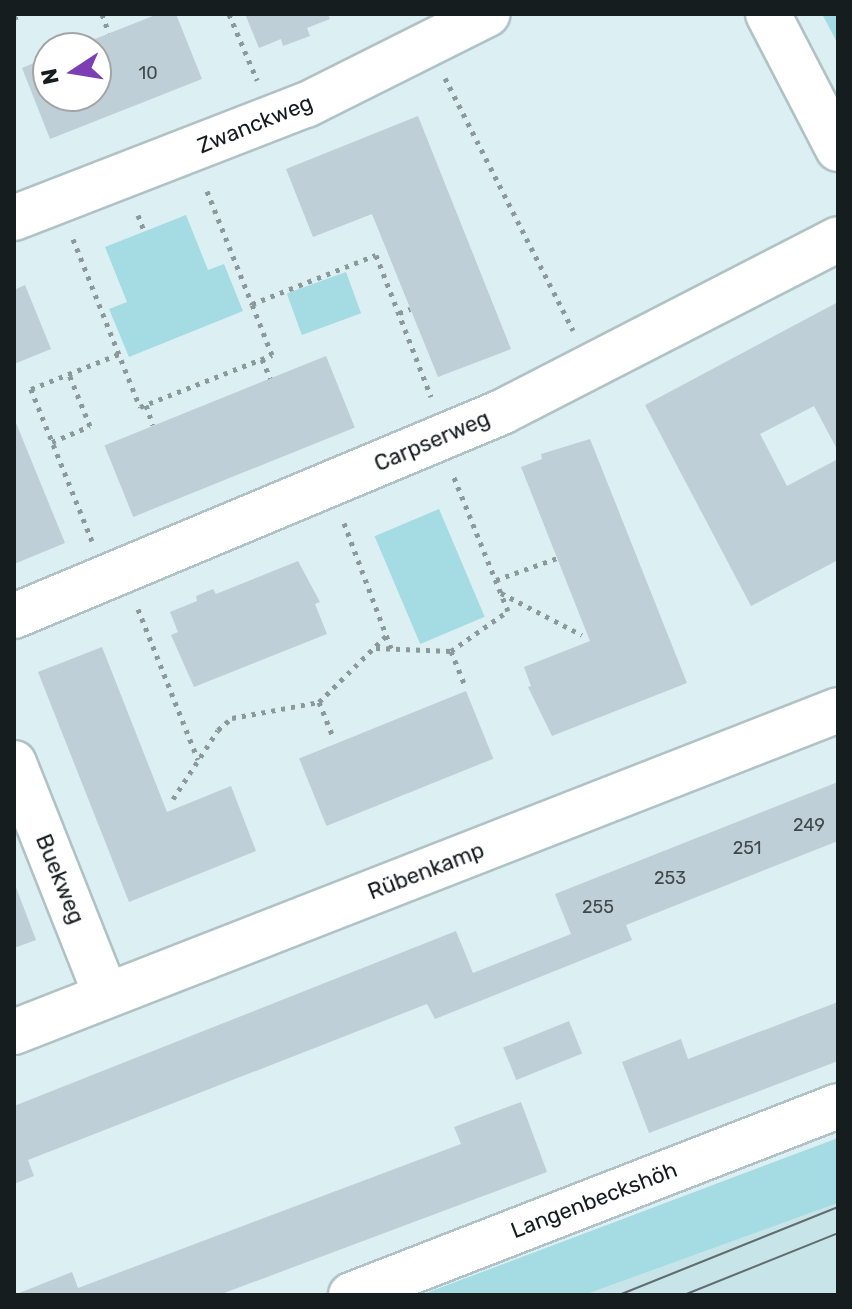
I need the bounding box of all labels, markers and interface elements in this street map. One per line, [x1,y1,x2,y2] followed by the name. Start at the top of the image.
[32,32,112,112] north arrow
[138,62,158,84] house number: 10
[35,66,65,87] text: N
[194,89,316,159] street label: Zwanckweg
[370,405,494,477] street label: Carpserweg
[793,814,825,836] house number: 249
[30,830,90,928] street label: Buekweg
[364,837,488,905] street label: Rübenkamp
[733,837,761,859] house number: 251
[654,867,686,889] house number: 253
[582,896,614,918] house number: 255
[507,1156,681,1244] street label: Langenbeckshöh

